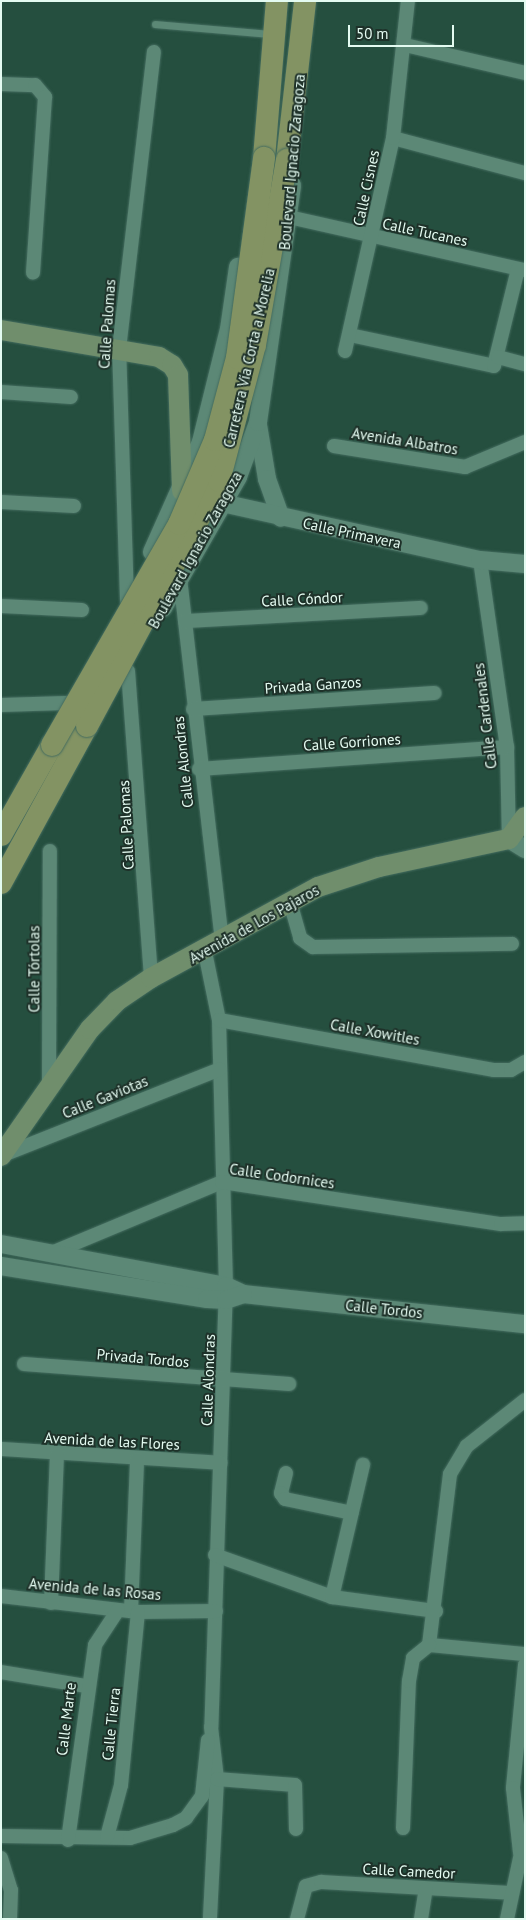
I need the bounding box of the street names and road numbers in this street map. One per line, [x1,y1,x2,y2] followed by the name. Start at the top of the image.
[275,73,309,251] street label: Boulevard Ignacio Zaragoza
[349,148,383,228] street label: Calle Cisnes
[380,214,470,250] street label: Calle Tucanes
[220,266,278,450] street label: Carretera Vía Corta a Morelia
[95,279,119,369] street label: Calle Palomas
[350,424,460,458] street label: Avenida Albatros
[144,468,246,632] street label: Boulevard Ignacio Zaragoza
[301,514,403,552] street label: Calle Primavera
[261,588,343,610] street label: Calle Cóndor
[470,662,500,770] street label: Calle Cardenales
[264,673,362,697] street label: Privada Ganzos
[169,715,197,809] street label: Calle Alondras
[303,730,401,754] street label: Calle Gorriones
[115,780,137,870] street label: Calle Palomas
[186,881,322,967] street label: Avenida de Los Pajaros
[25,925,43,1013] street label: Calle Tórtolas
[329,1015,421,1049] street label: Calle Xowitles
[59,1072,151,1122] street label: Calle Gaviotas
[228,1160,336,1192] street label: Calle Codornices
[344,1296,424,1322] street label: Calle Tordos
[197,1333,219,1427] street label: Calle Alondras
[96,1345,190,1371] street label: Privada Tordos
[44,1428,180,1454] street label: Avenida de las Flores
[28,1574,162,1604] street label: Avenida de las Rosas
[53,1681,79,1757] street label: Calle Marte
[98,1686,124,1762] street label: Calle Tierra
[362,1860,456,1882] street label: Calle Camedor

